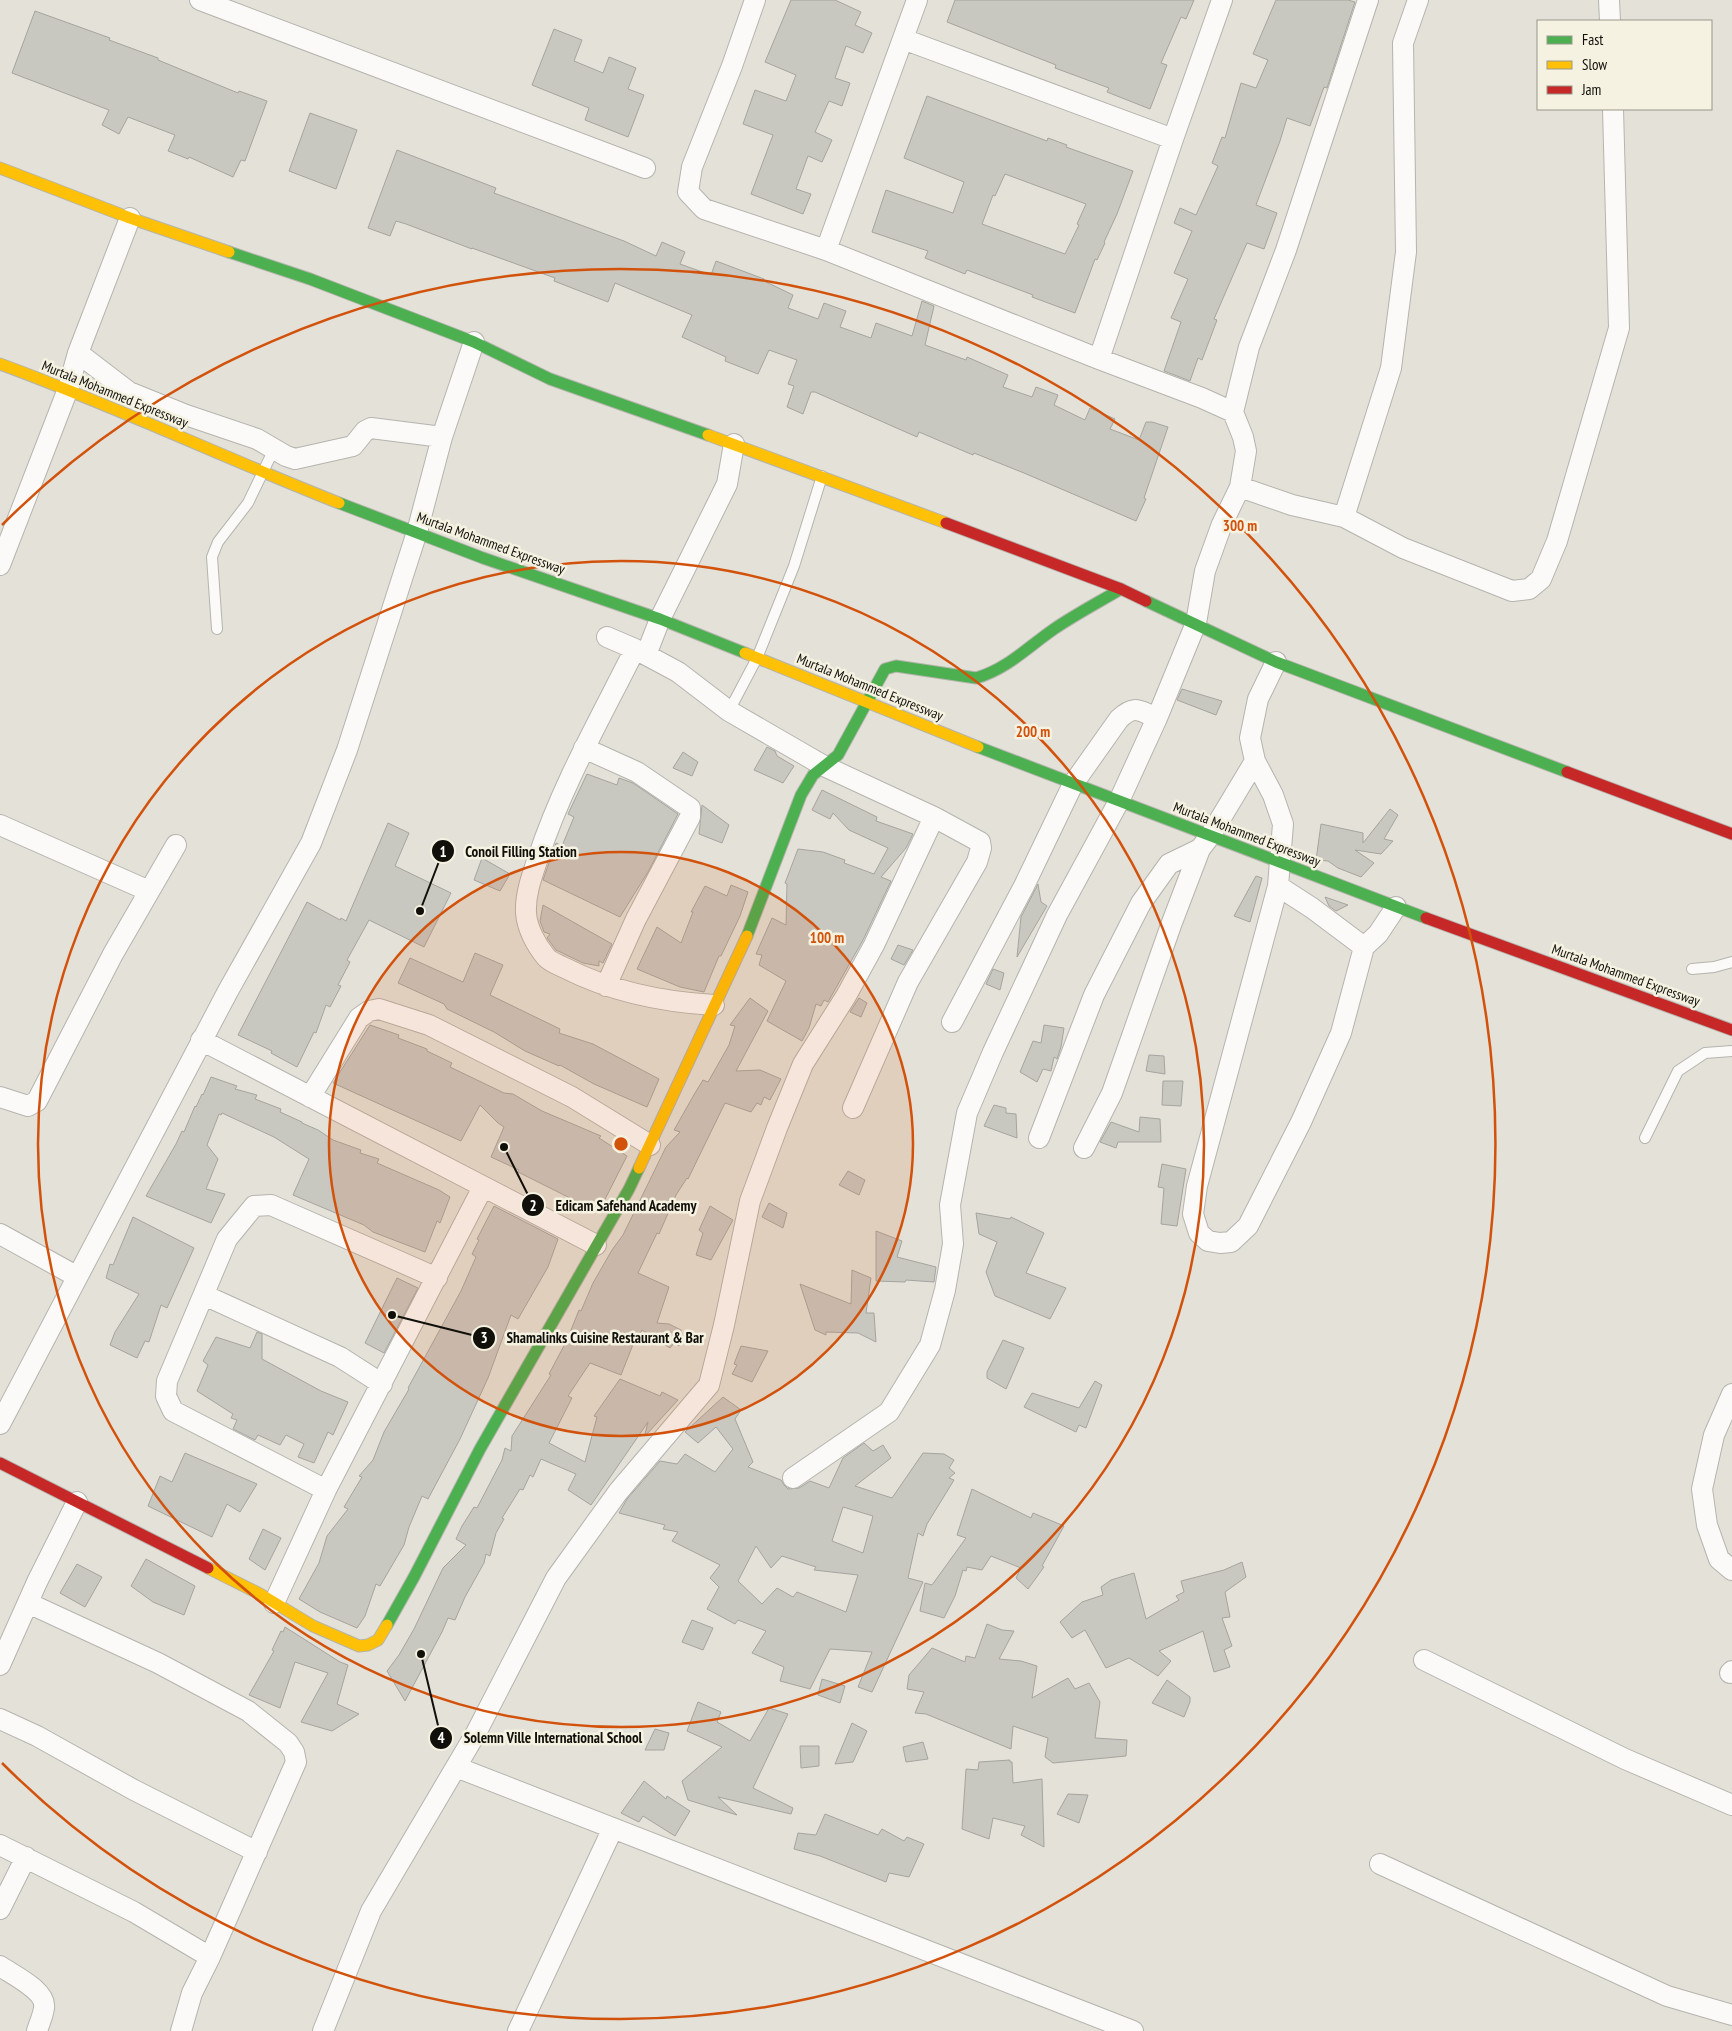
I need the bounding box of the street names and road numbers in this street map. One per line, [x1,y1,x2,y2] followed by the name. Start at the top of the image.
[39,356,191,432] street label: Murtala Mohammed Expressway
[414,508,568,578] street label: Murtala Mohammed Expressway
[794,649,946,725] street label: Murtala Mohammed Expressway
[1171,798,1324,871] street label: Murtala Mohammed Expressway
[1549,940,1703,1010] street label: Murtala Mohammed Expressway

